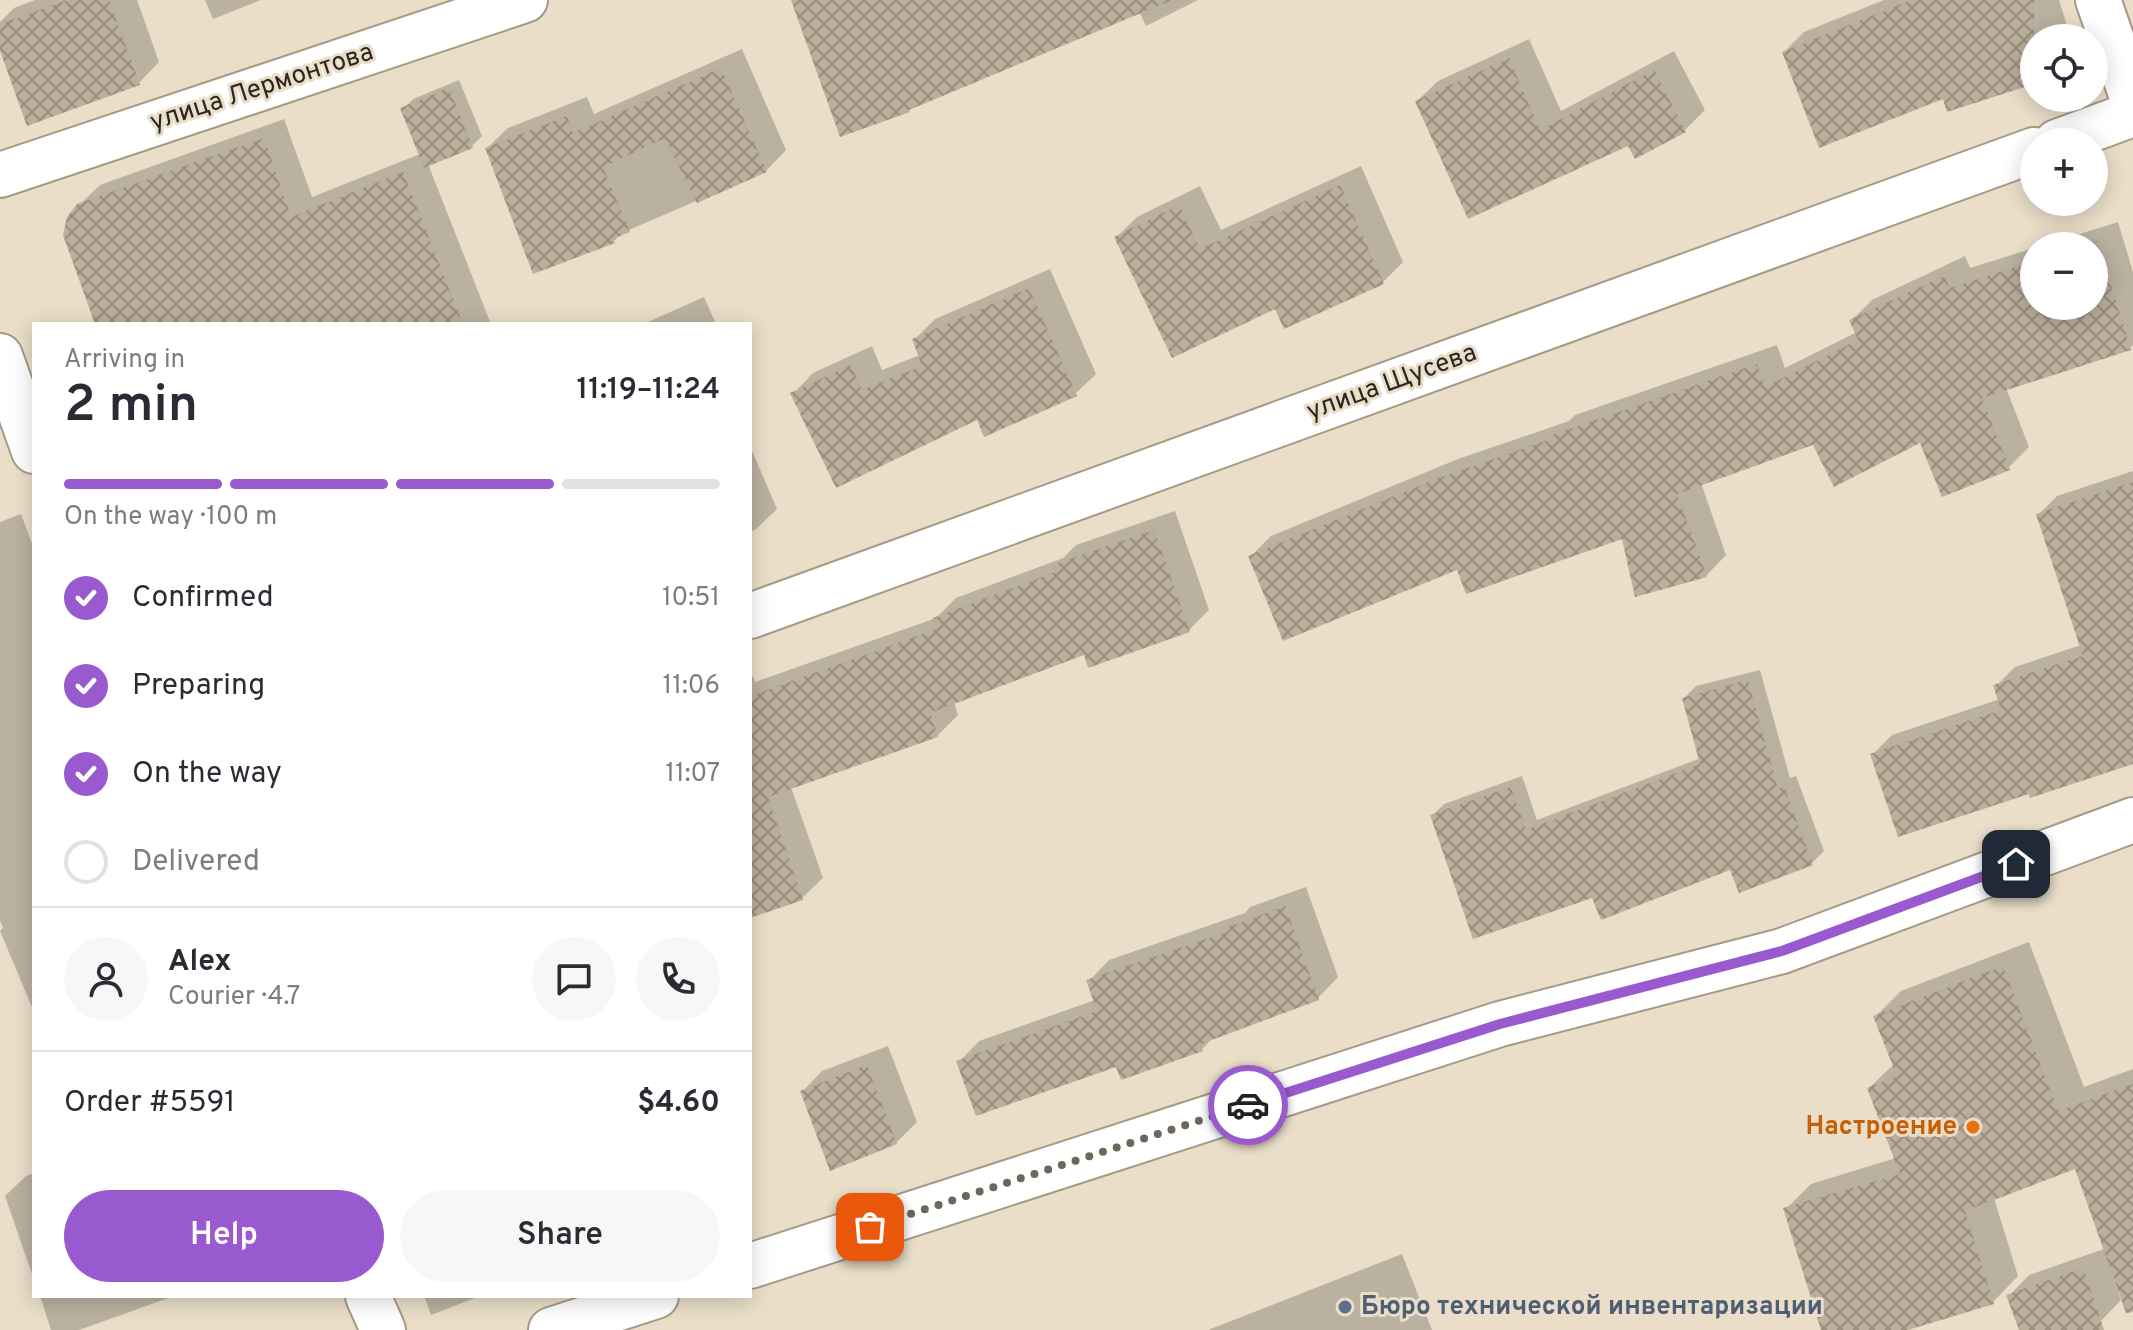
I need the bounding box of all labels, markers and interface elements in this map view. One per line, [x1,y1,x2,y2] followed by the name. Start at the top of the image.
[2020,24,2108,320] map controls
[2020,24,2108,112] button: locate
[146,36,378,140] street label: улица Лермонтова
[2020,128,2108,216] button: +
[2020,232,2108,320] button: −
[1302,337,1482,429] street label: улица Щусева
[64,344,185,377] text: Arriving in
[576,372,720,409] text: 11:19–11:24
[64,374,198,440] text: 2 min
[64,501,277,534] text: On the way · 100 m
[64,576,108,620] icon: check
[132,580,274,617] text: Confirmed
[662,582,720,615] text: 10:51
[64,664,108,708] icon: check
[132,668,265,705] text: Preparing
[663,670,720,703] text: 11:06
[64,752,108,796] icon: check
[132,756,282,793] text: On the way
[665,758,720,791] text: 11:07
[1982,830,2050,898] pin
[1994,842,2038,886] icon: home
[132,844,260,881] text: Delivered
[64,937,148,1021] button: person
[532,937,616,1021] button: chat
[636,937,720,1021] button: phone
[168,944,232,981] text: Alex
[168,981,300,1014] text: Courier · 4.7
[1208,1065,1288,1145] courier
[1226,1083,1270,1127] icon: car
[64,1085,236,1122] text: Order #5591
[637,1085,720,1122] text: $4.60
[1805,1111,1957,1144] place label: Настроение
[1964,1118,1982,1136] marker: Настроение
[64,1190,384,1282] button: Help
[400,1190,720,1282] button: Share
[836,1193,904,1261] pin
[848,1205,892,1249] icon: bag
[1361,1291,1823,1324] place label: Бюро технической инвентаризации
[1336,1298,1354,1316] marker: Бюро технической инвентаризации

